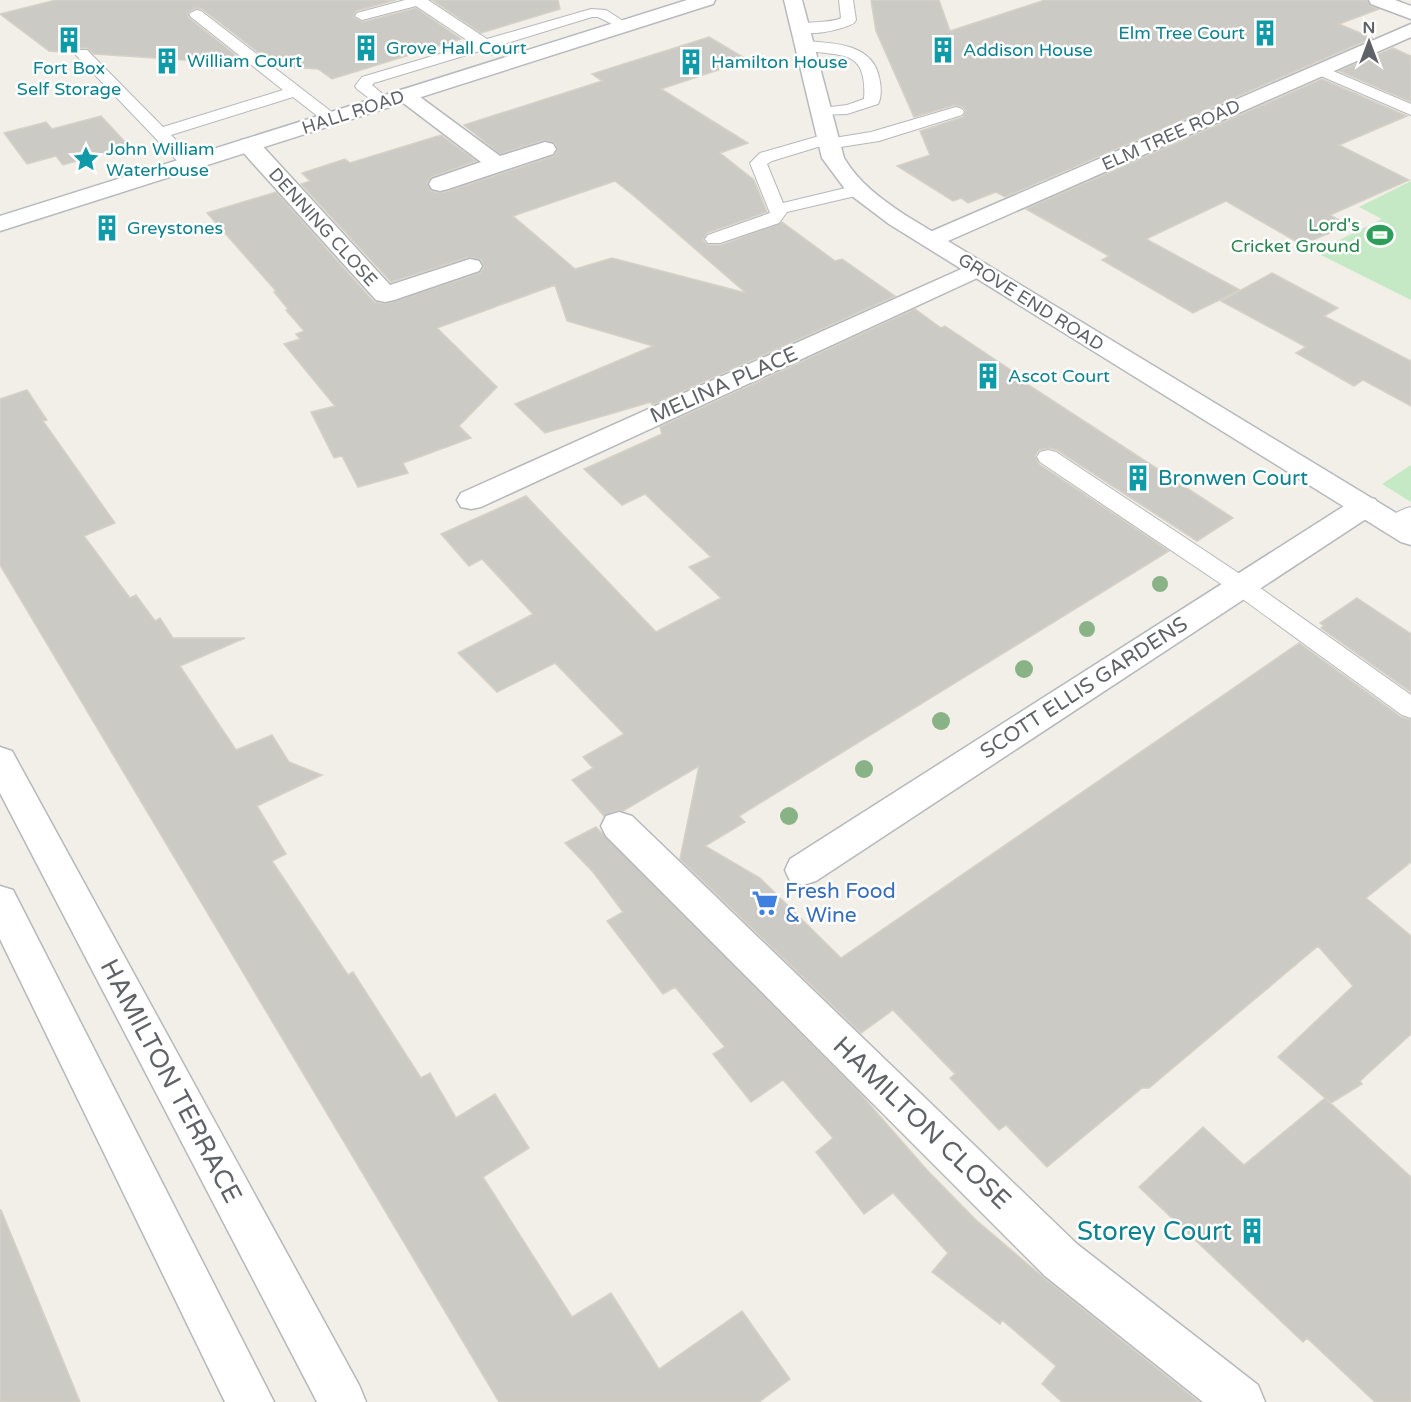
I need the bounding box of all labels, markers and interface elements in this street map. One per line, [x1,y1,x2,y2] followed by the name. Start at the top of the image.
[1339,12,1399,72] north arrow
[1250,18,1280,48] building icon: Elm Tree Court
[1363,18,1375,38] text: N
[1118,22,1245,44] place label: Elm Tree Court
[54,25,84,55] building icon: Fort Box Self Storage
[351,33,381,63] building icon: Grove Hall Court
[928,35,958,65] building icon: Addison House
[386,37,527,59] place label: Grove Hall Court
[963,39,1093,61] place label: Addison House
[152,46,182,76] building icon: William Court
[676,47,706,77] building icon: Hamilton House
[187,50,302,72] place label: William Court
[711,51,848,73] place label: Hamilton House
[17,57,121,100] place label: Fort Box Self Storage
[299,85,407,139] street label: HALL ROAD
[1098,95,1244,175] street label: ELM TREE ROAD
[106,138,215,181] place label: John William Waterhouse
[71,144,101,174] place icon: John William Waterhouse
[264,163,382,291] street label: DENNING CLOSE
[92,213,122,243] building icon: Greystones
[1231,214,1360,257] place label: Lord's Cricket Ground
[127,217,223,239] place label: Greystones
[1365,220,1395,250] sports icon: Lord's Cricket Ground
[954,248,1108,356] street label: GROVE END ROAD
[646,341,802,429] street label: MELINA PLACE
[973,361,1003,391] building icon: Ascot Court
[1008,365,1110,387] place label: Ascot Court
[1123,463,1153,493] building icon: Bronwen Court
[1158,466,1308,491] place label: Bronwen Court
[976,612,1192,764] street label: SCOTT ELLIS GARDENS
[785,879,896,928] place label: Fresh Food & Wine
[750,888,780,918] supermarket icon: Fresh Food & Wine
[94,954,248,1208] street label: HAMILTON TERRACE
[827,1030,1017,1216] street label: HAMILTON CLOSE
[1077,1216,1232,1247] place label: Storey Court
[1237,1216,1267,1246] building icon: Storey Court

